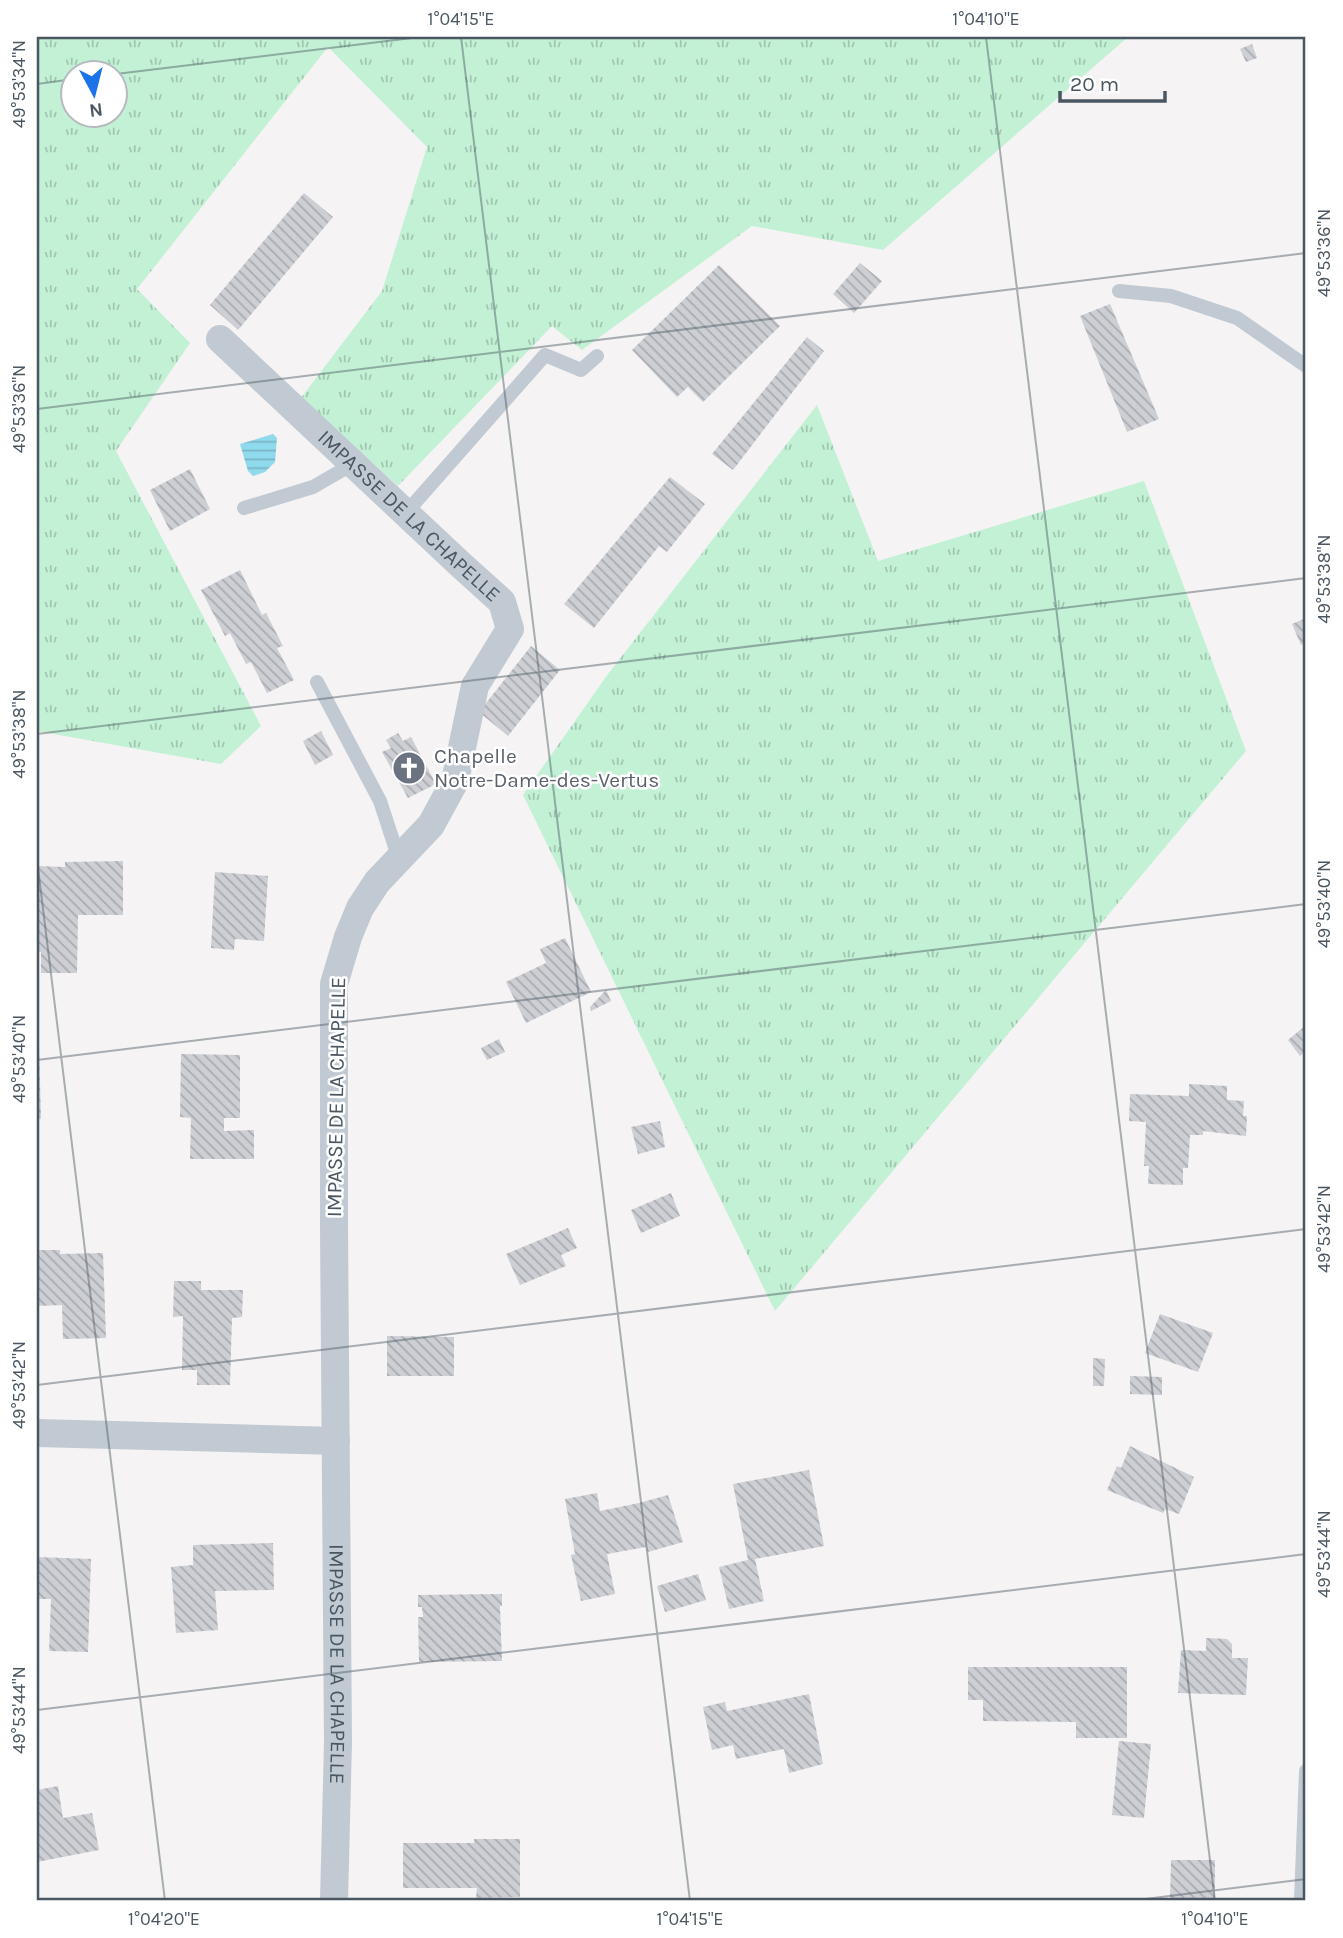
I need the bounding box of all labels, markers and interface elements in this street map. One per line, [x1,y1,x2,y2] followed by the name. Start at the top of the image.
[428,8,494,30] text: 1°04'15"E
[952,8,1020,30] text: 1°04'10"E
[8,40,30,128] text: 49°53'34"N
[60,60,130,130] north arrow
[1060,60,1164,104] scale bar
[1070,72,1119,96] text: 20 m
[88,98,104,122] text: N
[1313,209,1335,297] text: 49°53'36"N
[8,365,30,453] text: 49°53'36"N
[313,425,505,607] street label: IMPASSE DE LA CHAPELLE
[1313,534,1335,624] text: 49°53'38"N
[8,689,30,779] text: 49°53'38"N
[434,744,659,792] place label: Chapelle Notre-Dame-des-Vertus
[390,749,428,787] church icon: Chapelle Notre-Dame-des-Vertus
[1313,860,1335,948] text: 49°53'40"N
[322,977,350,1217] street label: IMPASSE DE LA CHAPELLE
[8,1015,30,1103] text: 49°53'40"N
[1313,1185,1335,1273] text: 49°53'42"N
[8,1341,30,1429] text: 49°53'42"N
[1313,1510,1335,1598] text: 49°53'44"N
[324,1544,350,1785] street label: IMPASSE DE LA CHAPELLE
[8,1666,30,1754] text: 49°53'44"N
[128,1908,200,1930] text: 1°04'20"E
[657,1908,723,1930] text: 1°04'15"E
[1181,1908,1249,1930] text: 1°04'10"E

